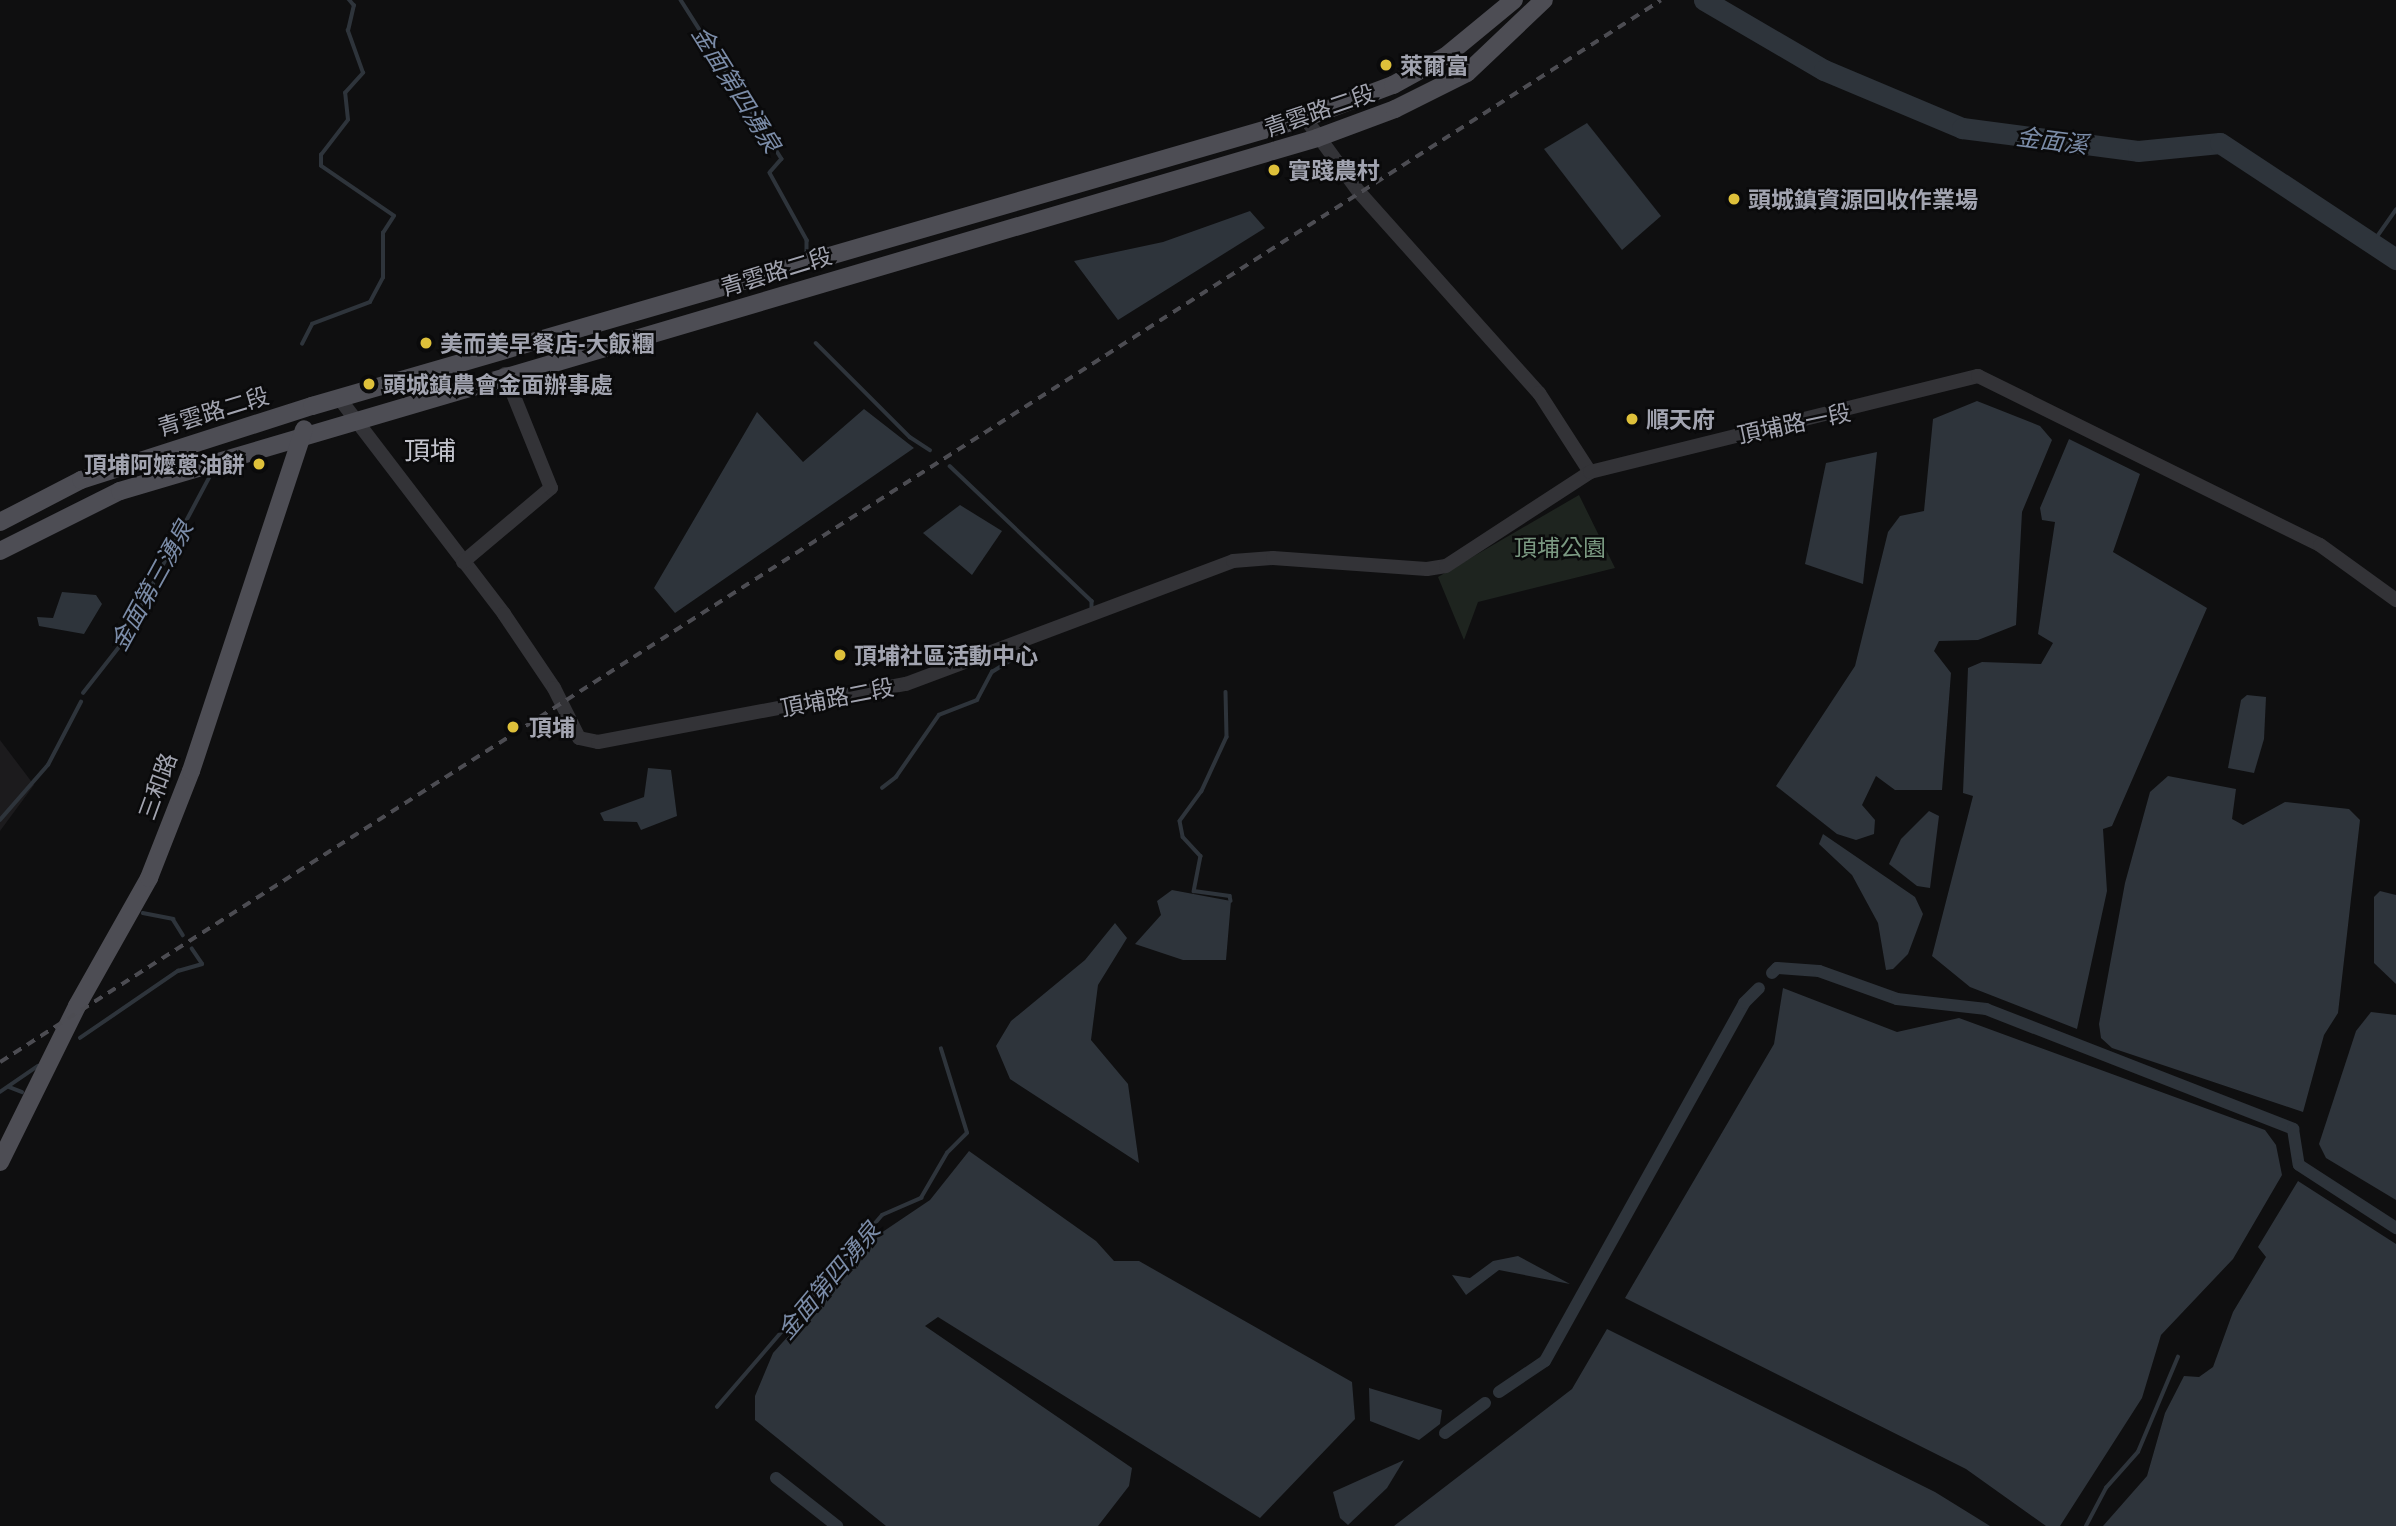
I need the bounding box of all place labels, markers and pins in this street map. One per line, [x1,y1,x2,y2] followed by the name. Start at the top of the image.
[1400,51,1469,79] place label: 萊爾富
[1378,57,1394,73] marker: 萊爾富
[1288,156,1380,184] place label: 實踐農村
[1266,162,1282,178] marker: 實踐農村
[1748,185,1978,213] place label: 頭城鎮資源回收作業場
[1726,191,1742,207] marker: 頭城鎮資源回收作業場
[440,329,654,357] place label: 美而美早餐店-大飯糰
[418,335,434,351] marker: 美而美早餐店-大飯糰
[383,370,613,398] place label: 頭城鎮農會金面辦事處
[361,376,377,392] marker: 頭城鎮農會金面辦事處
[1646,405,1715,433] place label: 順天府
[1624,411,1640,427] marker: 順天府
[84,450,245,478] place label: 頂埔阿嬤蔥油餅
[251,456,267,472] marker: 頂埔阿嬤蔥油餅
[854,641,1038,669] place label: 頂埔社區活動中心
[832,647,848,663] marker: 頂埔社區活動中心
[529,713,575,741] place label: 頂埔
[503,717,523,737] marker: 頂埔

